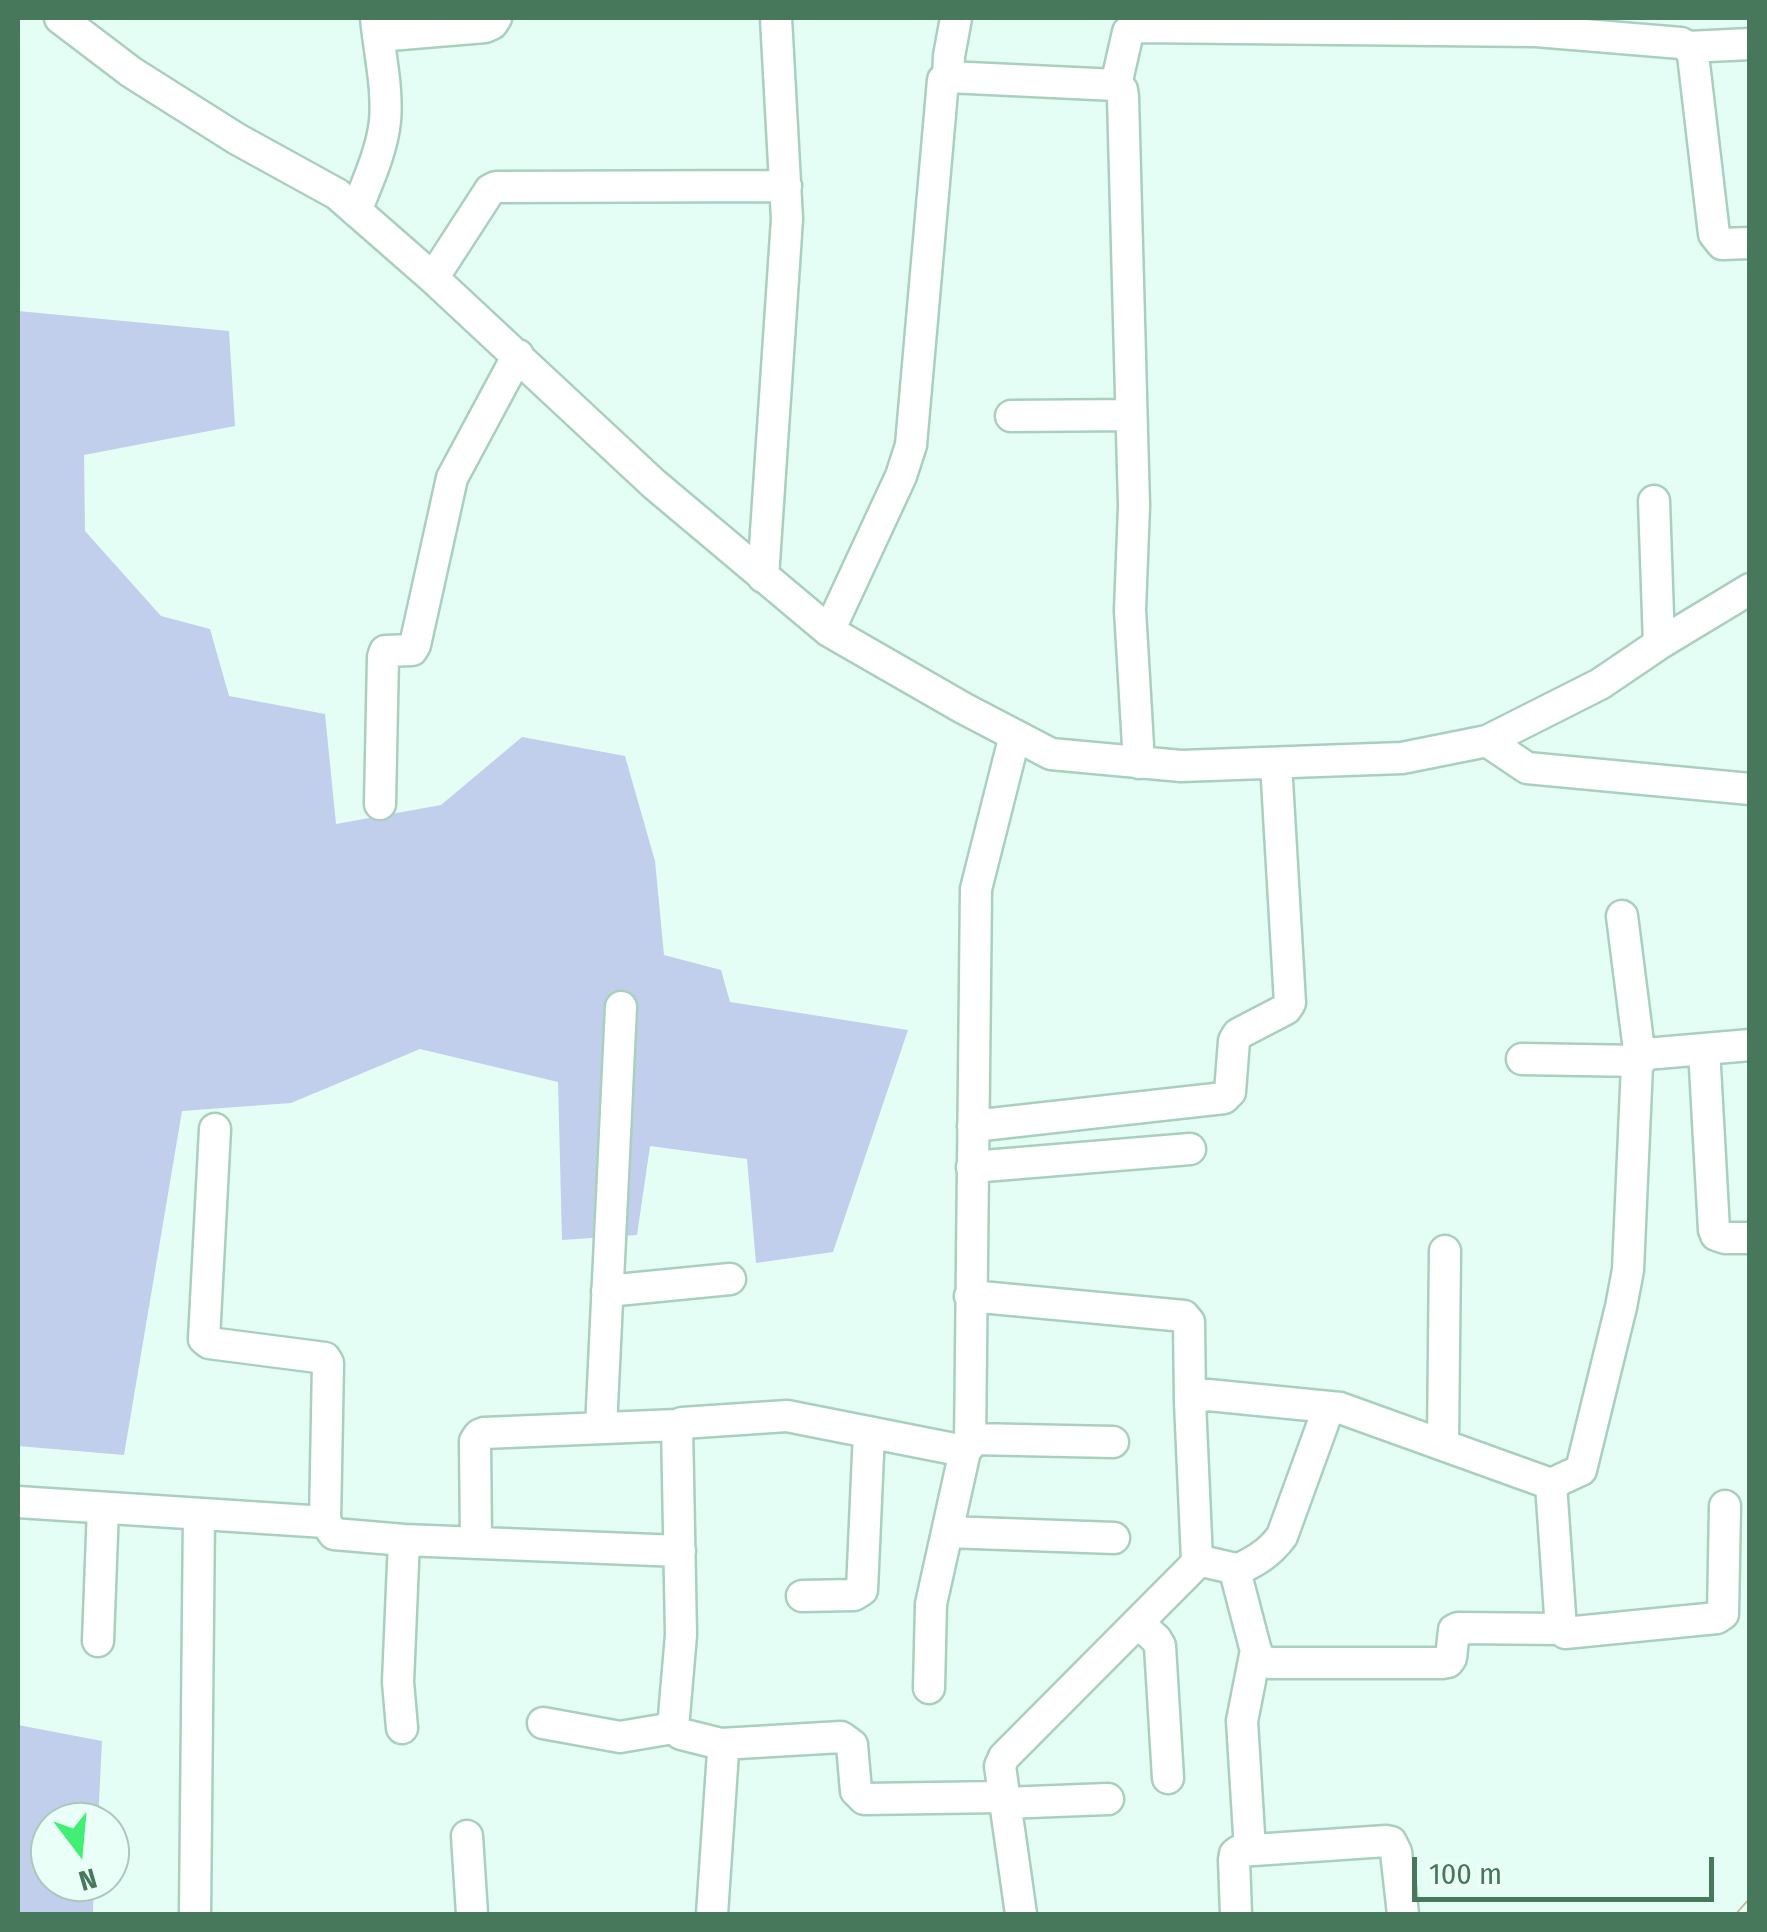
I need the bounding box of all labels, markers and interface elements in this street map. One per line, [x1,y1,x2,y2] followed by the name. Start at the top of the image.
[30,1802,130,1902] north arrow
[1417,1837,1720,1899] scale bar
[1429,1856,1502,1892] text: 100 m
[75,1861,100,1898] text: N

